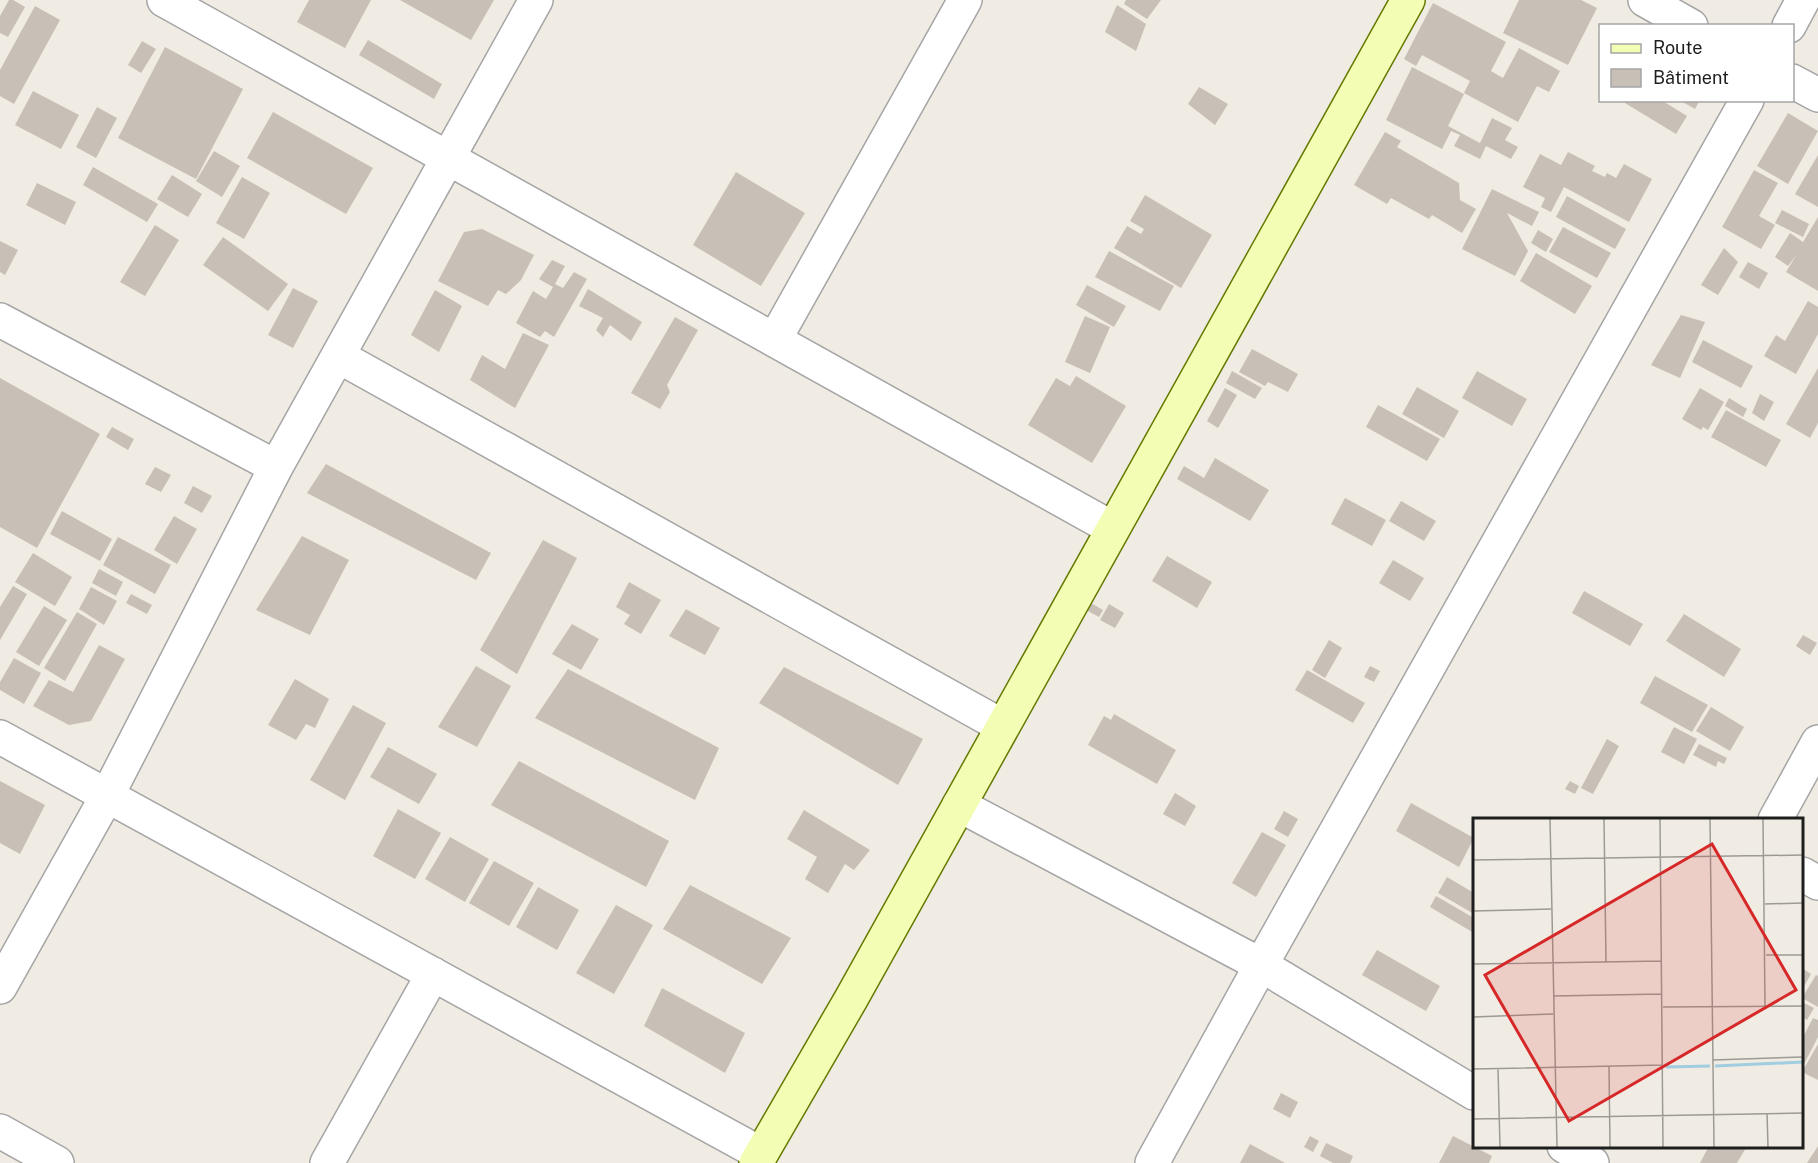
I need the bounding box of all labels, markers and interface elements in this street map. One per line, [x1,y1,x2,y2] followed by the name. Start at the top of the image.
[1599,24,1794,102] legend
[1653,37,1702,58] text: Route
[1653,67,1729,88] text: Bâtiment
[1473,818,1803,1148] inset map

